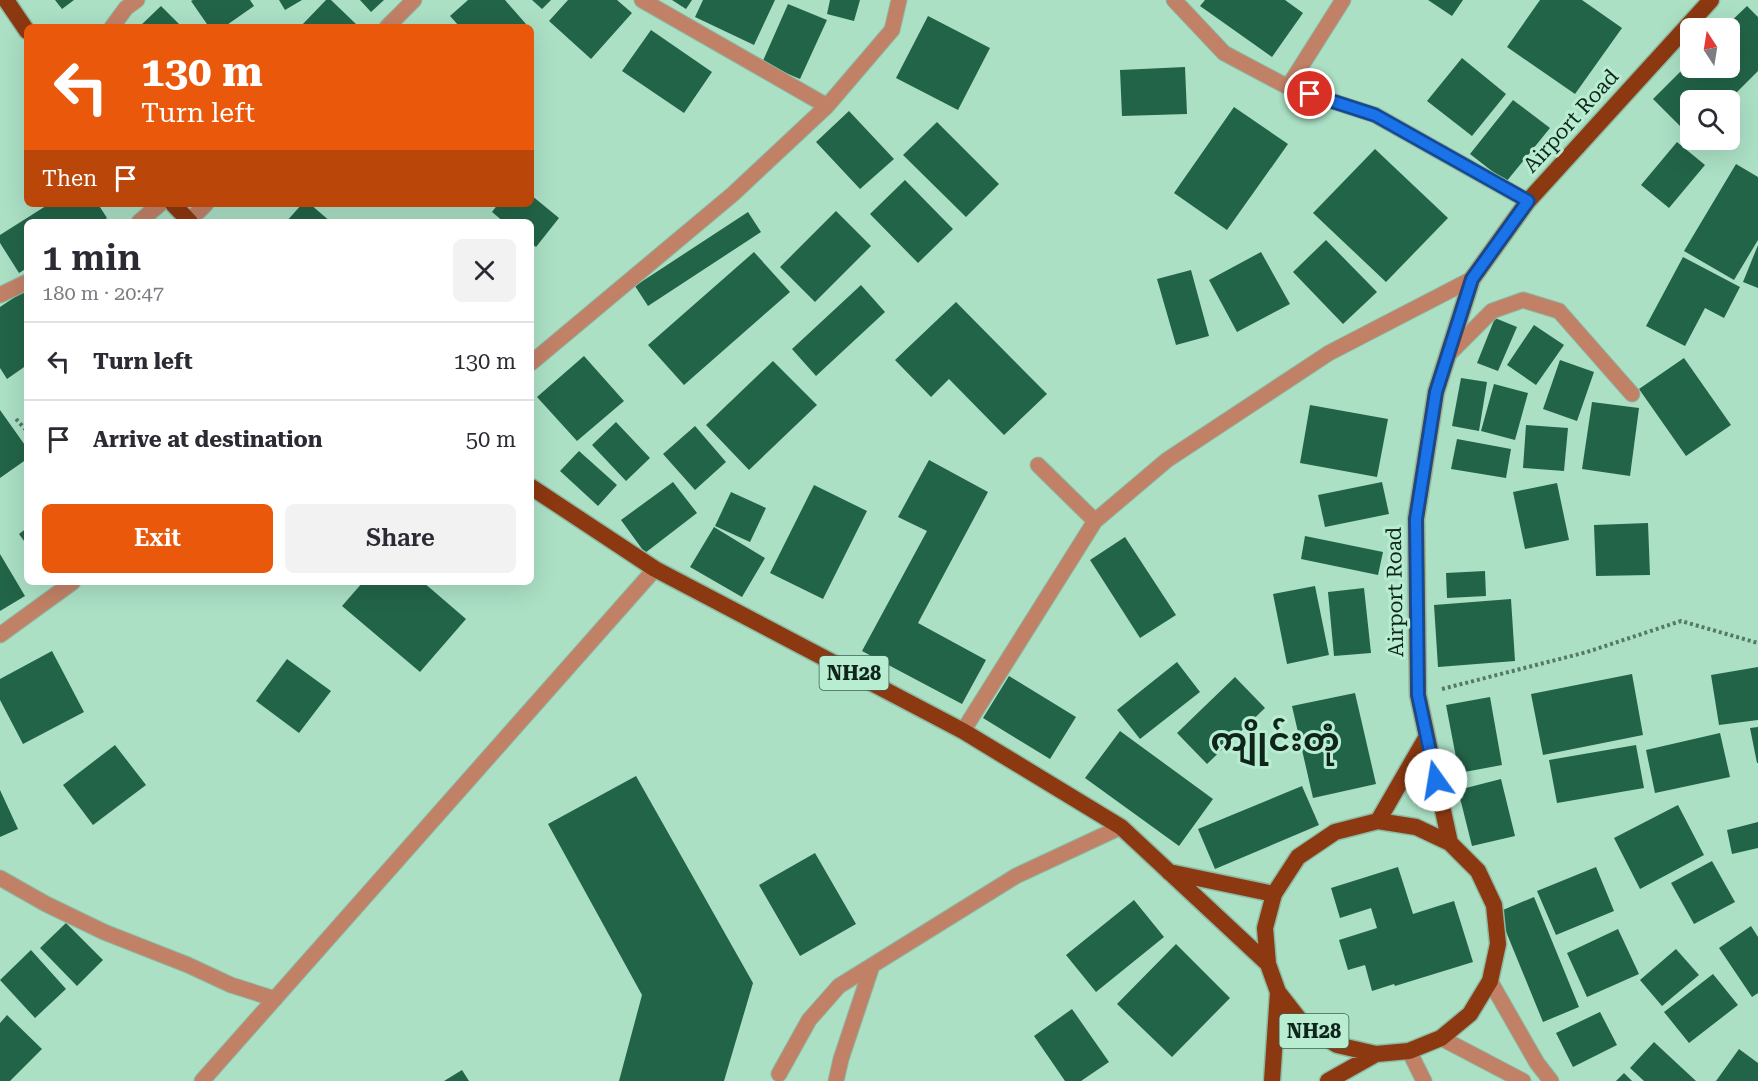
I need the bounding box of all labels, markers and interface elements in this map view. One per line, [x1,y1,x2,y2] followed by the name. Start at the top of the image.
[1680,18,1740,78] north arrow
[1680,18,1740,150] map controls
[141,47,263,96] text: 130 m
[42,48,120,126] icon: left
[1518,64,1624,177] street label: Airport Road
[1284,68,1335,119] pin
[1293,77,1326,110] icon: arrive
[1680,90,1740,150] button: search
[141,97,255,129] text: Turn left
[109,162,142,195] icon: arrive
[42,166,97,191] text: Then
[42,237,141,279] text: 1 min
[453,239,516,302] button: close
[42,281,164,305] text: 180 m · 20:47
[42,345,75,378] icon: left
[93,349,193,374] text: Turn left
[453,349,516,374] text: 130 m
[42,423,75,456] icon: arrive
[93,427,322,452] text: Arrive at destination
[466,427,516,452] text: 50 m
[42,504,273,573] button: Exit
[285,504,516,573] button: Share
[1382,526,1408,657] street label: Airport Road
[820,656,888,690] road number: NH28
[1210,717,1340,767] district label: ကျိုင်းတုံ
[1404,748,1468,812] position arrow
[1280,1014,1348,1048] road number: NH28

